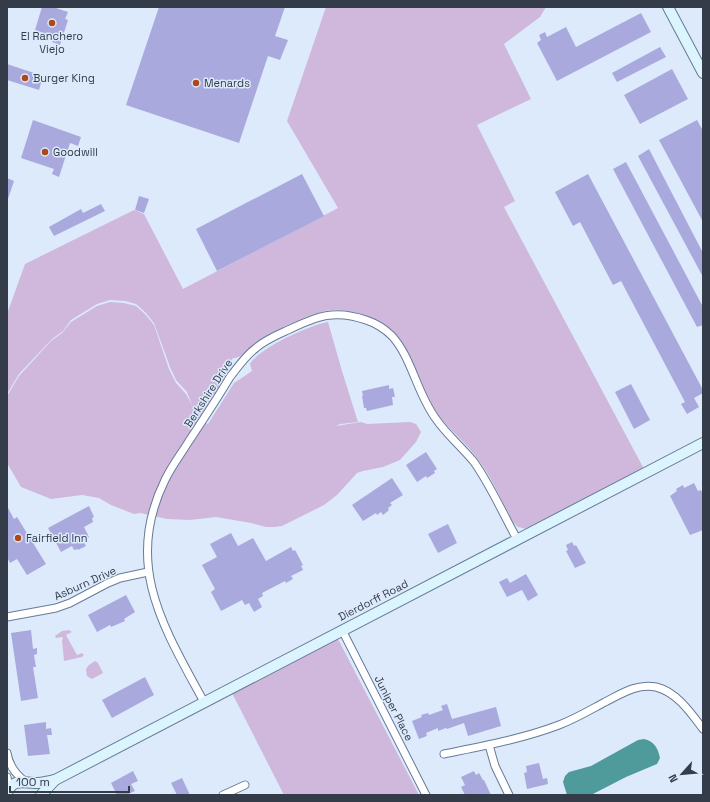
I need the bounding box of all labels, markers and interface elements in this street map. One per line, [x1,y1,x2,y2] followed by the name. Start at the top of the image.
[47,18,57,28] marker: El Ranchero Viejo
[21,29,83,56] place label: El Ranchero Viejo
[33,71,95,85] place label: Burger King
[20,73,30,83] marker: Burger King
[204,76,250,90] place label: Menards
[191,78,201,88] marker: Menards
[53,145,98,159] place label: Goodwill
[40,147,50,157] marker: Goodwill
[181,356,235,430] street label: Berkshire Drive
[26,531,88,545] place label: Fairfield Inn
[13,533,23,543] marker: Fairfield Inn
[52,563,118,603] street label: Asburn Drive
[336,576,410,624] street label: Dierdorff Road
[372,673,416,743] street label: Juniper Place
[662,754,702,794] north arrow
[10,768,129,794] scale bar
[665,772,681,785] text: N
[16,774,50,790] text: 100 m

